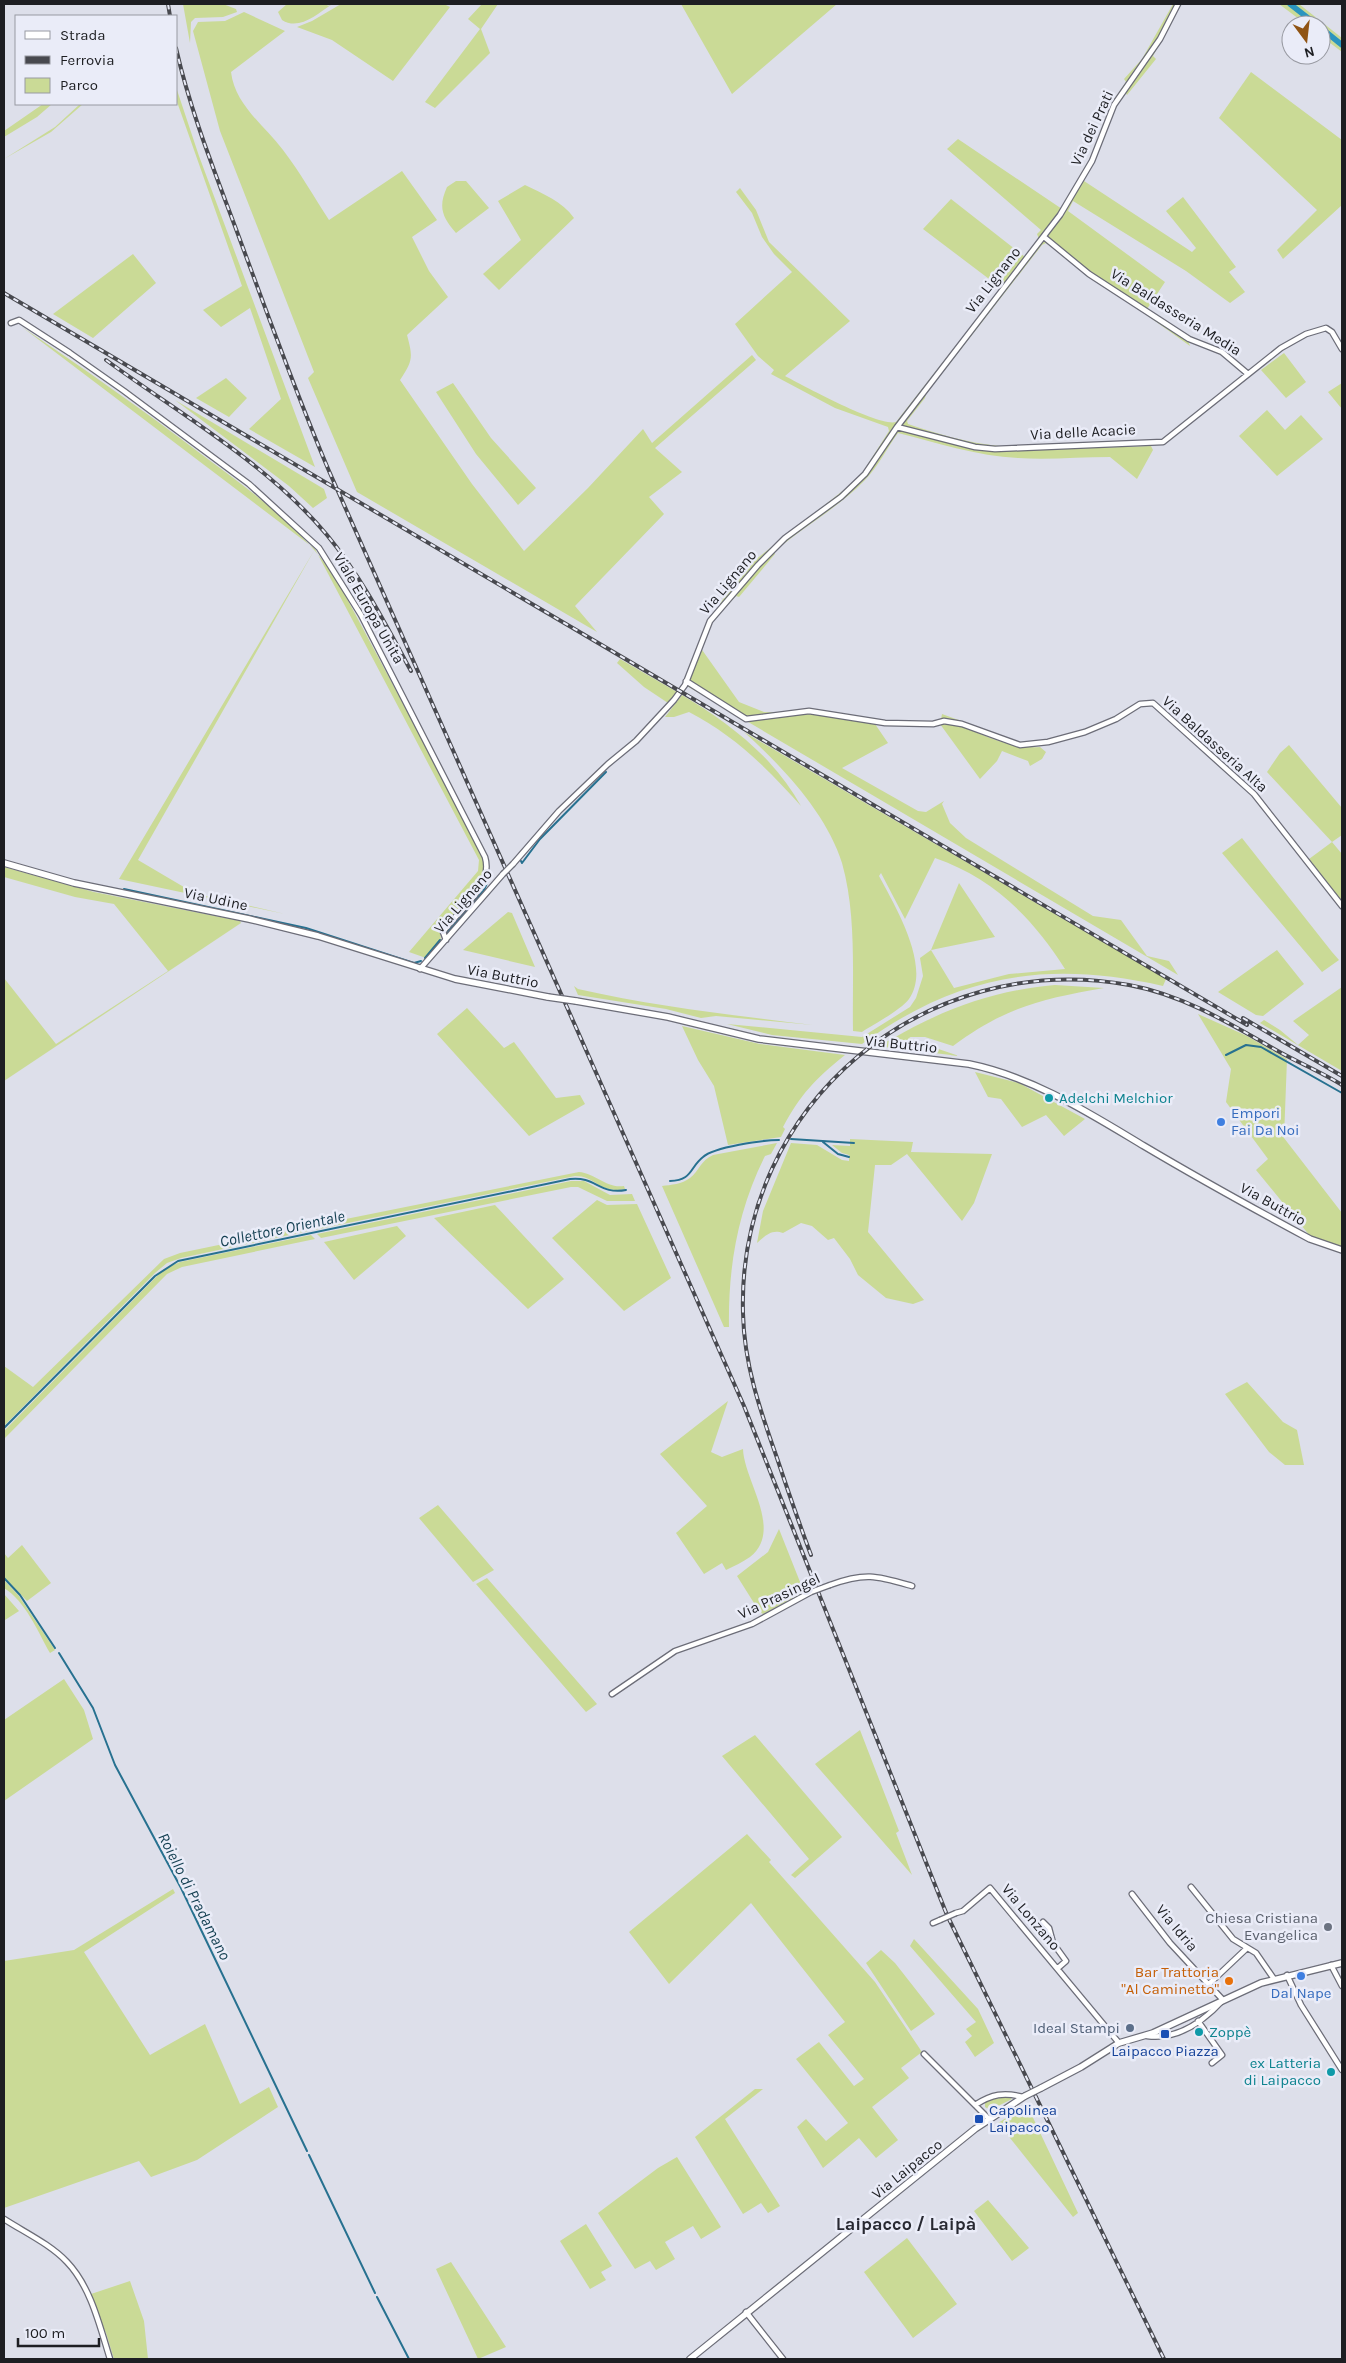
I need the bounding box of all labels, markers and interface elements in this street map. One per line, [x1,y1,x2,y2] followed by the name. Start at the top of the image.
[15,15,178,105] legend
[1281,15,1331,65] north arrow
[60,26,106,44] text: Strada
[1302,43,1316,62] text: N
[60,51,114,69] text: Ferrovia
[60,76,98,94] text: Parco
[1067,87,1117,169] street label: Via dei Prati
[962,243,1024,317] street label: Via Lignano
[1107,264,1245,360] street label: Via Baldasseria Media
[1030,420,1136,444] street label: Via delle Acacie
[696,546,760,618] street label: Via Lignano
[330,549,408,667] street label: Viale Europa Unita
[1159,692,1271,796] street label: Via Baldasseria Alta
[430,865,496,937] street label: Via Lignano
[183,883,249,915] street label: Via Udine
[466,960,540,992] street label: Via Buttrio
[864,1031,938,1057] street label: Via Buttrio
[1059,1089,1173,1107] place label: Adelchi Melchior
[1043,1092,1055,1104] marker: Adelchi Melchior
[1231,1104,1299,1139] place label: Empori Fai Da Noi
[1215,1116,1227,1128] marker: Empori Fai Da Noi
[1237,1179,1309,1229] street label: Via Buttrio
[218,1206,347,1251] water label: Collettore Orientale
[735,1569,823,1623] street label: Via Prasingel
[154,1829,235,1963] water label: Roiello di Pradamano
[998,1880,1064,1954] street label: Via Lonzano
[1152,1901,1202,1955] street label: Via Idria
[1205,1909,1318,1944] place label: Chiesa Cristiana Evangelica
[1322,1921,1334,1933] marker: Chiesa Cristiana Evangelica
[1121,1963,1219,1998] place label: Bar Trattoria "Al Caminetto"
[1295,1970,1307,1982] marker: Dal Nape
[1223,1975,1235,1987] marker: Bar Trattoria "Al Caminetto"
[1271,1984,1331,2002] place label: Dal Nape
[1033,2019,1120,2037] place label: Ideal Stampi
[1124,2022,1136,2034] marker: Ideal Stampi
[1209,2023,1251,2041] place label: Zoppè
[1193,2026,1205,2038] marker: Zoppè
[1159,2028,1171,2040] marker: Laipacco Piazza
[1111,2042,1219,2060] place label: Laipacco Piazza
[1244,2054,1321,2089] place label: ex Latteria di Laipacco
[1325,2066,1337,2078] marker: ex Latteria di Laipacco
[989,2101,1057,2136] place label: Capolinea Laipacco
[973,2113,985,2125] marker: Capolinea Laipacco
[868,2135,946,2203] street label: Via Laipacco
[836,2213,976,2235] district label: Laipacco / Laipà
[18,2316,99,2348] scale bar
[25,2324,65,2342] text: 100 m

